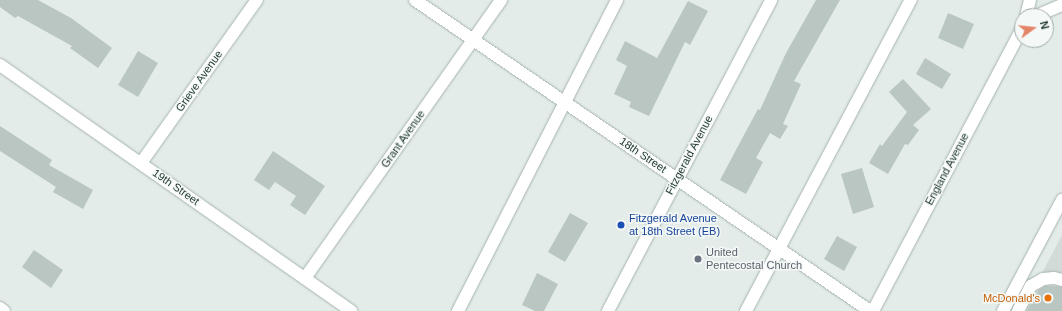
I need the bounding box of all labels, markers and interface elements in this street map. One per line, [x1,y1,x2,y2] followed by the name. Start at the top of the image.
[1014,8,1054,48] north arrow
[1038,20,1051,31] text: N
[173,47,225,115] street label: Grieve Avenue
[378,107,428,171] street label: Grant Avenue
[662,113,716,197] street label: Fitzgerald Avenue
[922,130,972,208] street label: England Avenue
[617,134,669,176] street label: 18th Street
[150,166,202,208] street label: 19th Street
[629,212,720,238] place label: Fitzgerald Avenue at 18th Street (EB)
[616,220,626,230] marker: Fitzgerald Avenue at 18th Street (EB)
[706,246,802,272] place label: United Pentecostal Church
[693,254,703,264] marker: United Pentecostal Church
[983,291,1040,305] place label: McDonald's
[1043,293,1053,303] marker: McDonald's

